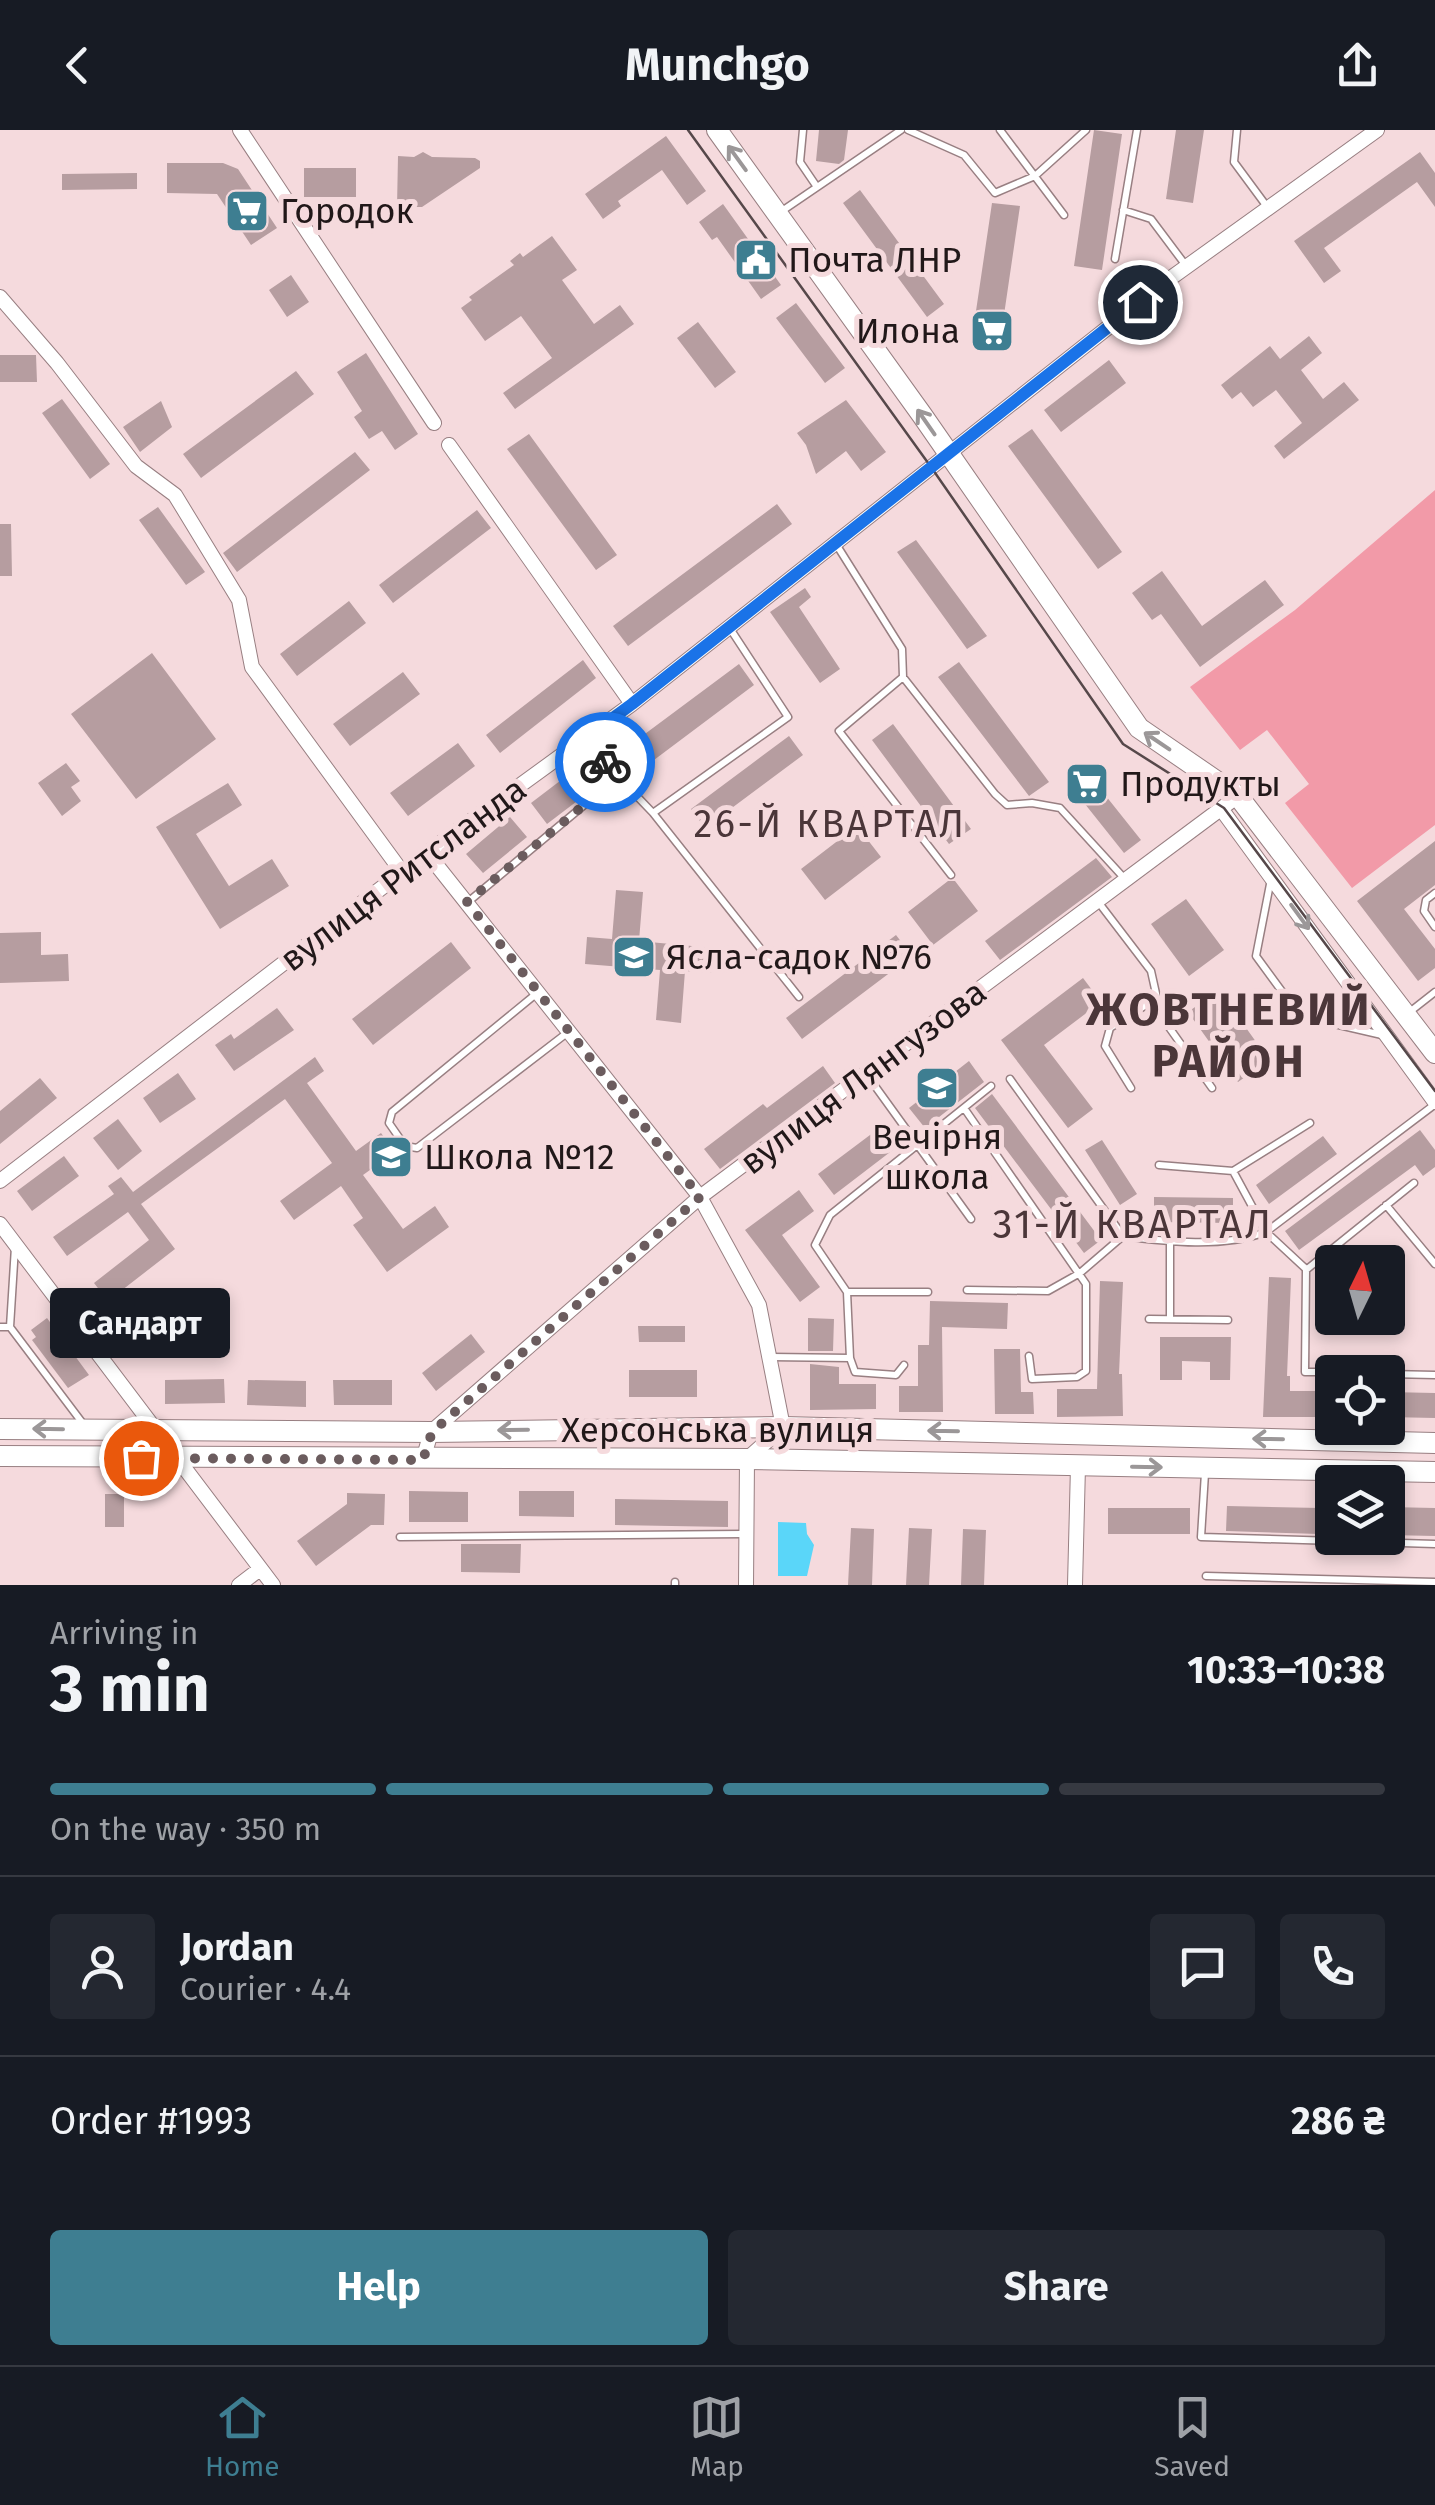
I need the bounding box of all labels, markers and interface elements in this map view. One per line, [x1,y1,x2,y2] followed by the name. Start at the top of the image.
[50,38,105,93] icon: back
[625,38,810,92] text: Munchgo
[1330,38,1385,93] icon: share
[727,145,748,172] one-way arrow
[224,188,270,234] supermarket icon: Городок
[280,190,414,232] place label: Городок
[733,237,779,283] public building icon: Почта ЛНР
[788,239,961,281] place label: Почта ЛНР
[1098,260,1183,345] pin
[1113,275,1168,330] icon: home
[969,308,1015,354] supermarket icon: Илона
[856,310,960,352] place label: Илона
[916,409,937,436] one-way arrow
[555,712,655,812] courier
[1144,731,1172,752] one-way arrow
[578,735,633,790] icon: bike
[1064,761,1110,807] supermarket icon: Продукты
[1120,763,1281,805] place label: Продукты
[272,768,534,980] street label: вулиця Ритсланда
[693,801,967,847] district label: 26-Й КВАРТАЛ
[1289,903,1310,930] one-way arrow
[611,934,657,980] school or university icon: Ясла-садок №76
[666,936,932,978] place label: Ясла-садок №76
[732,971,994,1183] street label: вулиця Лянгузова
[1085,983,1372,1089] district label: ЖОВТНЕВИЙ РАЙОН
[914,1065,960,1111] school or university icon: Вечірня школа
[872,1116,1002,1198] place label: Вечірня школа
[368,1134,414,1180] school or university icon: Школа №12
[424,1136,615,1178] place label: Школа №12
[992,1201,1274,1249] district label: 31-Й КВАРТАЛ
[1315,1245,1405,1335] north arrow
[1315,1245,1405,1555] map controls
[51,1288,231,1358] callout: Сандарт
[78,1304,202,1342] text: Сандарт
[1315,1355,1405,1445] button: locate
[561,1409,875,1451] street label: Херсонська вулиця
[99,1416,184,1501] pin
[32,1420,64,1439] one-way arrow
[497,1421,529,1440] one-way arrow
[927,1421,959,1440] one-way arrow
[1252,1429,1284,1448] one-way arrow
[114,1431,169,1486] icon: bag
[1131,1458,1163,1477] one-way arrow
[1315,1465,1405,1555] button: layers
[50,1614,198,1652] text: Arriving in
[1187,1647,1385,1693] text: 10:33–10:38
[50,1650,210,1728] text: 3 min
[50,1810,321,1848] text: On the way · 350 m
[50,1914,155,2019] button: person
[1150,1914,1255,2019] button: chat
[1280,1914,1385,2019] button: phone
[180,1924,294,1970] text: Jordan
[180,1970,351,2008] text: Courier · 4.4
[50,2098,252,2144] text: Order #1993
[1291,2098,1385,2144] text: 286 ₴
[50,2230,708,2345] button: Help
[728,2230,1385,2345] button: Share
[205,2390,280,2483] tab: Home
[689,2390,744,2483] tab: Map
[1154,2390,1230,2483] tab: Saved

